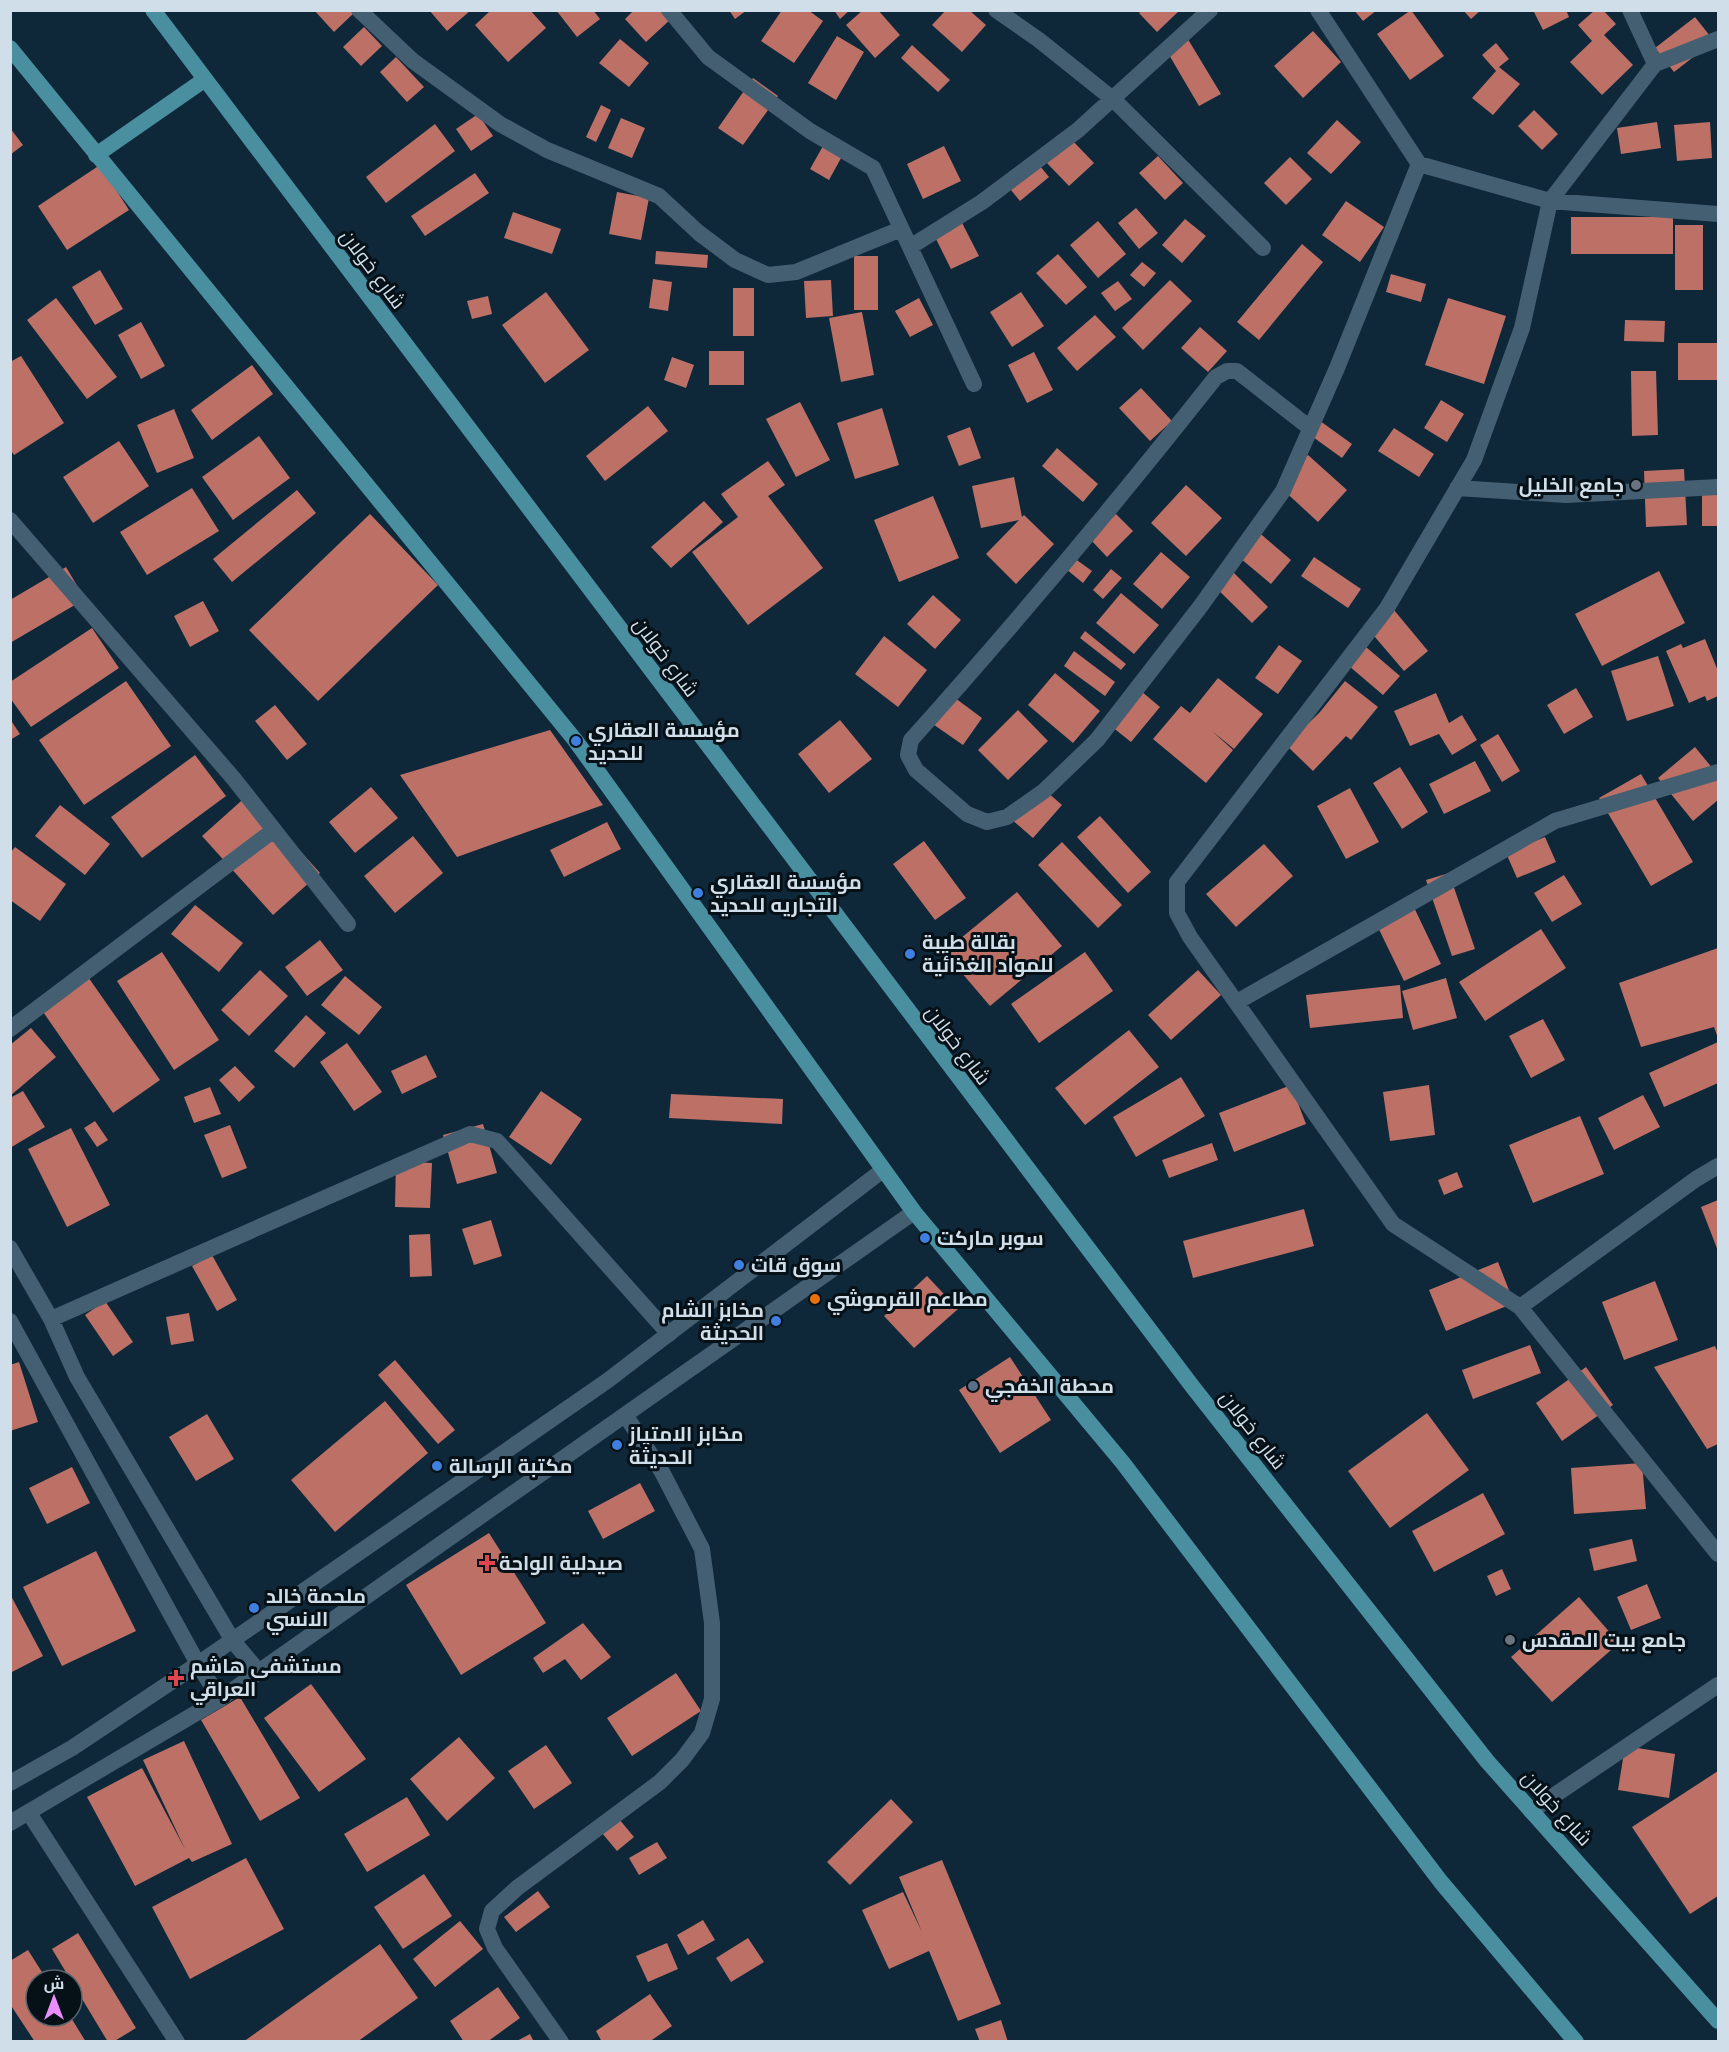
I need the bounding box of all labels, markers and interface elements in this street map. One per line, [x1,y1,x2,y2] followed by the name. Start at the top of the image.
[334,225,411,315] street label: شارع خولان
[1519,473,1624,499] place label: جامع الخليل
[1629,478,1643,492] marker: جامع الخليل
[627,613,704,703] street label: شارع خولان
[588,718,740,765] place label: مؤسسة العقاري للحديد
[569,734,583,748] marker: مؤسسة العقاري للحديد
[710,870,862,917] place label: مؤسسة العقاري التجاريه للحديد
[691,886,705,900] marker: مؤسسة العقاري التجاريه للحديد
[922,930,1053,977] place label: بقالة طيبة للمواد الغذائية
[903,947,917,961] marker: بقالة طيبة للمواد الغذائية
[919,1001,996,1091] street label: شارع خولان
[937,1226,1044,1250] place label: سوبر ماركت
[918,1231,932,1245] marker: سوبر ماركت
[751,1253,841,1278] place label: سوق قات
[732,1258,746,1272] marker: سوق قات
[827,1287,988,1315] place label: مطاعم القرموشي
[808,1292,822,1306] marker: مطاعم القرموشي
[661,1298,764,1345] place label: مخابز الشام الحديثة
[769,1314,783,1328] marker: مخابز الشام الحديثة
[985,1374,1114,1402] place label: محطة الخفجي
[966,1379,980,1393] marker: محطة الخفجي
[1213,1386,1291,1475] street label: شارع خولان
[628,1422,743,1469] place label: مخابز الامتياز الحديثة
[610,1438,624,1452] marker: مخابز الامتياز الحديثة
[449,1454,573,1478] place label: مكتبة الرسالة
[430,1459,444,1473] marker: مكتبة الرسالة
[499,1551,623,1575] place label: صيدلية الواحة
[480,1556,494,1570] marker: صيدلية الواحة
[266,1584,366,1635] place label: ملحمة خالد الانسي
[247,1601,261,1615] marker: ملحمة خالد الانسي
[1522,1628,1686,1654] place label: جامع بيت المقدس
[1503,1633,1517,1647] marker: جامع بيت المقدس
[190,1654,342,1705] place label: مستشفى هاشم العراقي
[167,1669,185,1687] marker: مستشفى هاشم العراقي
[1515,1765,1597,1852] street label: شارع خولان
[24,1968,84,2028] north arrow
[44,1973,64,1993] text: ش

